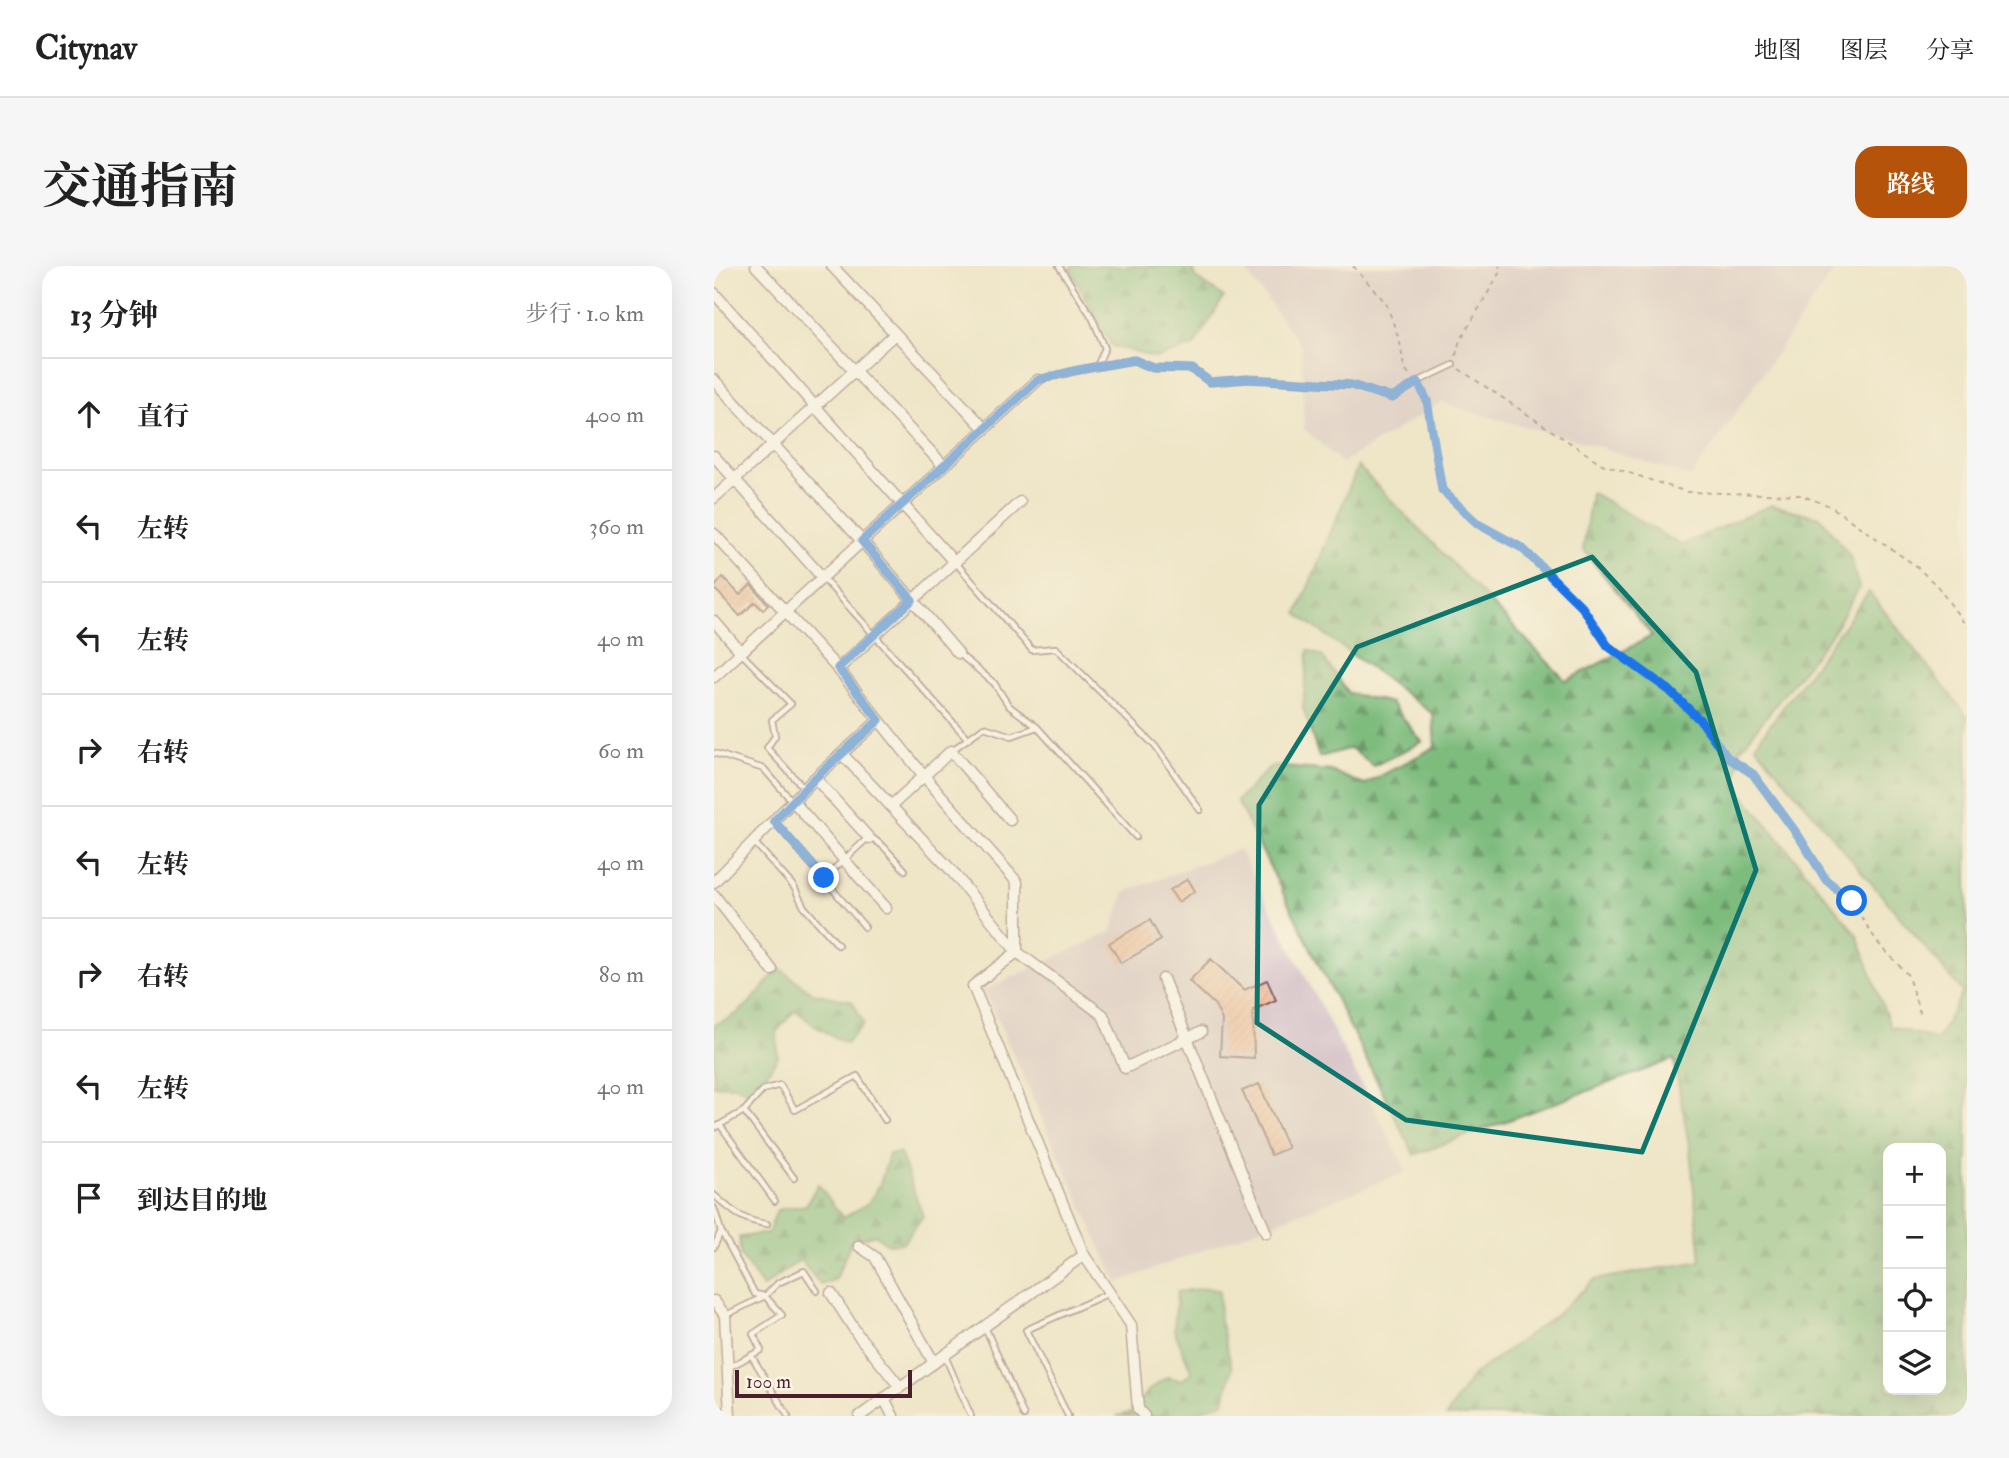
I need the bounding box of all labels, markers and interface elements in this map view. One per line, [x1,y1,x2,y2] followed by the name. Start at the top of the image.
[35,28,137,69] text: Citynav
[1754,35,1802,66] text: 地图
[1840,35,1888,66] text: 图层
[1926,35,1974,66] text: 分享
[1855,146,1967,218] button: 路线
[42,157,238,218] text: 交通指南
[70,297,159,334] text: 13 分钟
[526,299,644,328] text: 步行 · 1.0 km
[70,395,108,433] icon: ahead
[585,400,644,429] text: 400 m
[137,401,189,433] text: 直行
[70,507,108,545] icon: left
[589,512,644,541] text: 360 m
[137,513,189,545] text: 左转
[70,619,108,657] icon: left
[597,624,644,653] text: 40 m
[137,625,189,657] text: 左转
[70,731,108,769] icon: right
[598,736,644,765] text: 60 m
[137,737,189,769] text: 右转
[70,843,108,881] icon: left
[597,848,644,877] text: 40 m
[137,849,189,881] text: 左转
[808,862,839,893] route end
[1836,885,1867,916] route start
[70,955,108,993] icon: right
[599,960,644,989] text: 80 m
[137,961,189,993] text: 右转
[70,1067,108,1105] icon: left
[597,1072,644,1101] text: 40 m
[137,1073,189,1105] text: 左转
[1883,1143,1946,1395] map controls
[1883,1143,1946,1206] button: +
[70,1179,108,1217] icon: arrive
[137,1185,267,1217] text: 到达目的地
[1883,1206,1946,1269] button: −
[1883,1269,1946,1332] button: locate
[1883,1332,1946,1395] button: layers
[735,1367,912,1399] scale bar
[746,1370,791,1394] text: 100 m

